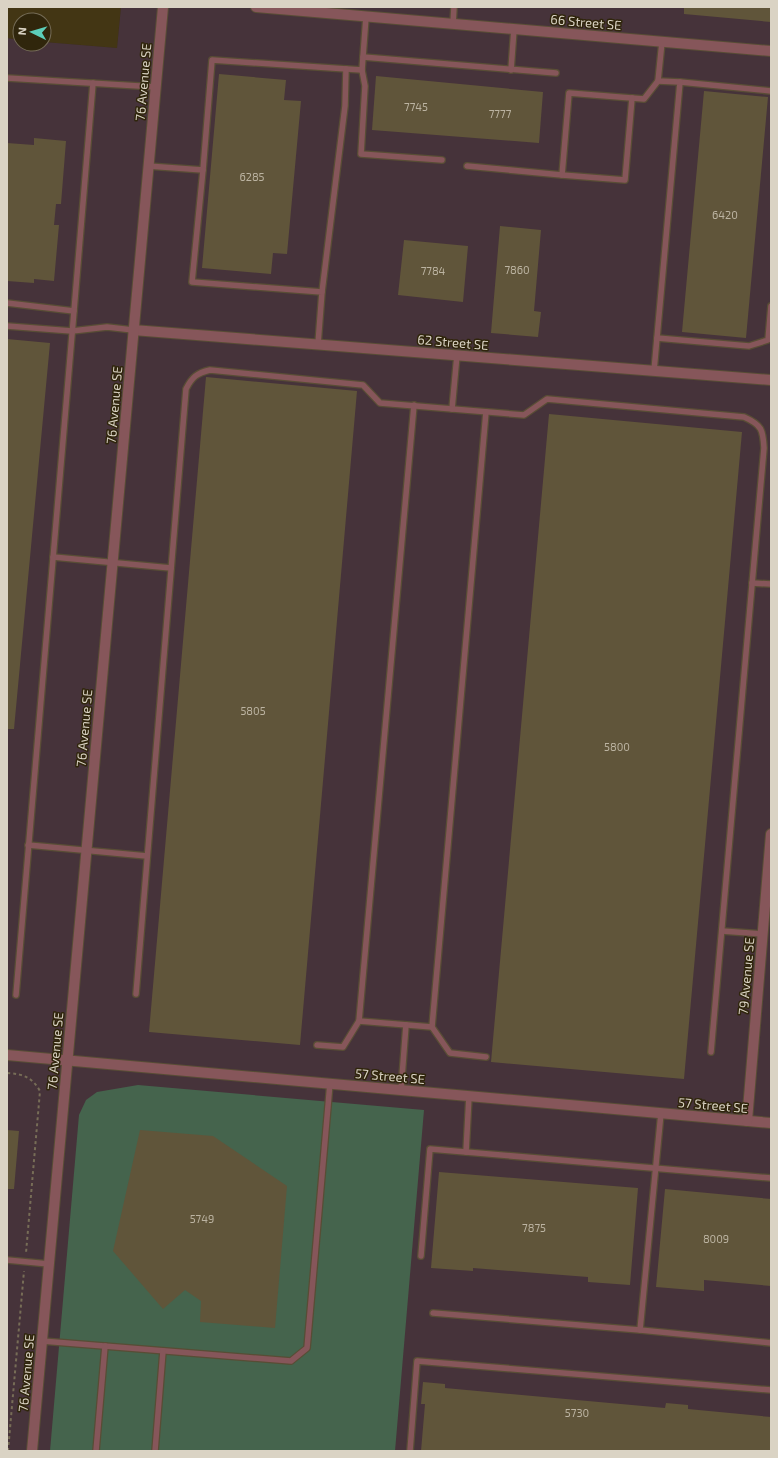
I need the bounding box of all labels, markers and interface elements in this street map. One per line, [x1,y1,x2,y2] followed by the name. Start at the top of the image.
[550,11,622,33] street label: 66 Street SE
[12,12,52,52] north arrow
[15,27,28,36] text: N
[132,43,154,121] street label: 76 Avenue SE
[404,100,428,113] house number: 7745
[489,107,512,120] house number: 7777
[239,170,265,183] house number: 6285
[712,208,738,221] house number: 6420
[504,263,530,276] house number: 7860
[421,264,446,277] house number: 7784
[417,331,489,353] street label: 62 Street SE
[103,366,125,444] street label: 76 Avenue SE
[73,689,95,767] street label: 76 Avenue SE
[240,704,266,717] house number: 5805
[604,740,630,753] house number: 5800
[735,937,757,1015] street label: 79 Avenue SE
[44,1012,66,1090] street label: 76 Avenue SE
[354,1065,426,1087] street label: 57 Street SE
[677,1094,749,1116] street label: 57 Street SE
[190,1212,214,1225] house number: 5749
[522,1221,546,1234] house number: 7875
[703,1232,729,1245] house number: 8009
[15,1334,37,1412] street label: 76 Avenue SE
[565,1406,589,1419] house number: 5730

